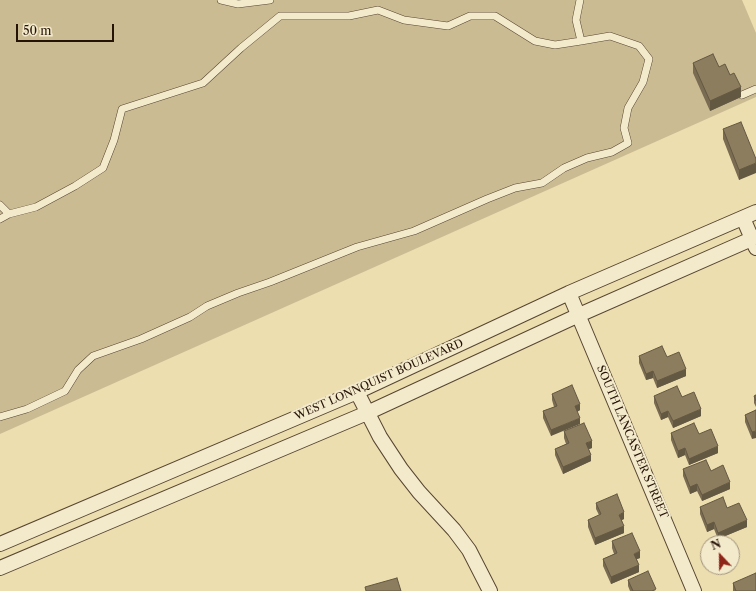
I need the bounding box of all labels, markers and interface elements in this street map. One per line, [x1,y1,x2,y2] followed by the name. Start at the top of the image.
[18,16,116,42] scale bar
[23,23,52,38] text: 50 m
[293,337,465,423] street label: WEST LONNQUIST BOULEVARD
[594,363,670,521] street label: SOUTH LANCASTER STREET
[700,535,740,575] north arrow
[709,537,723,553] text: N

